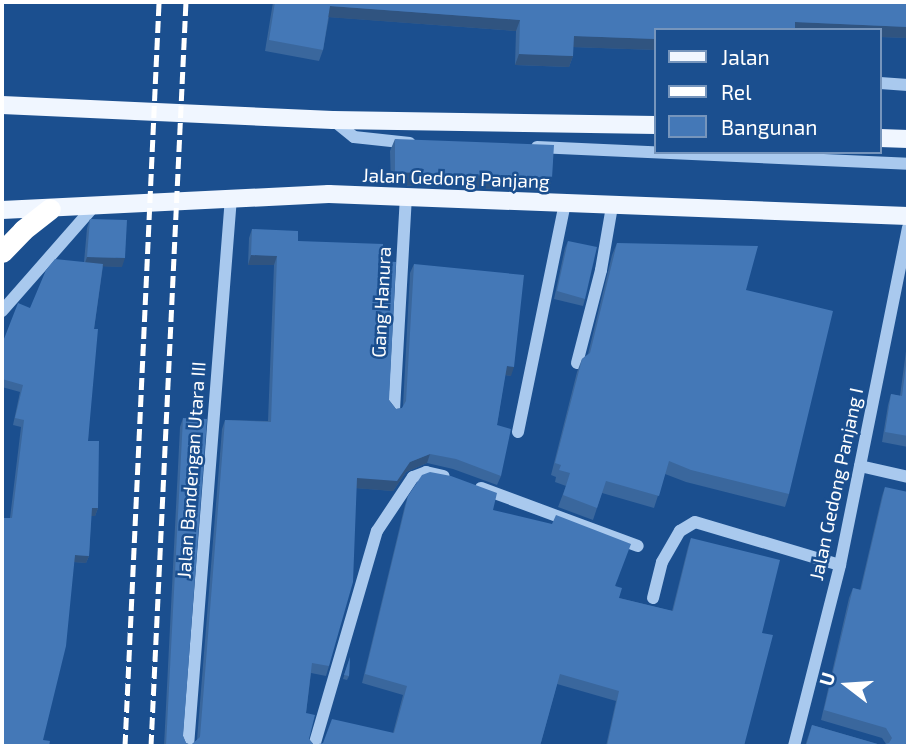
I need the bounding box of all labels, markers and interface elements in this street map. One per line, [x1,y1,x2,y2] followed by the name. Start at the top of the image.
[654,28,882,154] legend
[721,44,770,69] text: Jalan
[721,79,751,104] text: Rel
[721,114,817,139] text: Bangunan
[362,163,550,193] street label: Jalan Gedong Panjang
[367,246,395,358] street label: Gang Hanura
[172,361,210,579] street label: Jalan Bandengan Utara III
[804,385,868,583] street label: Jalan Gedong Panjang I
[812,650,882,720] north arrow
[814,669,839,688] text: U

